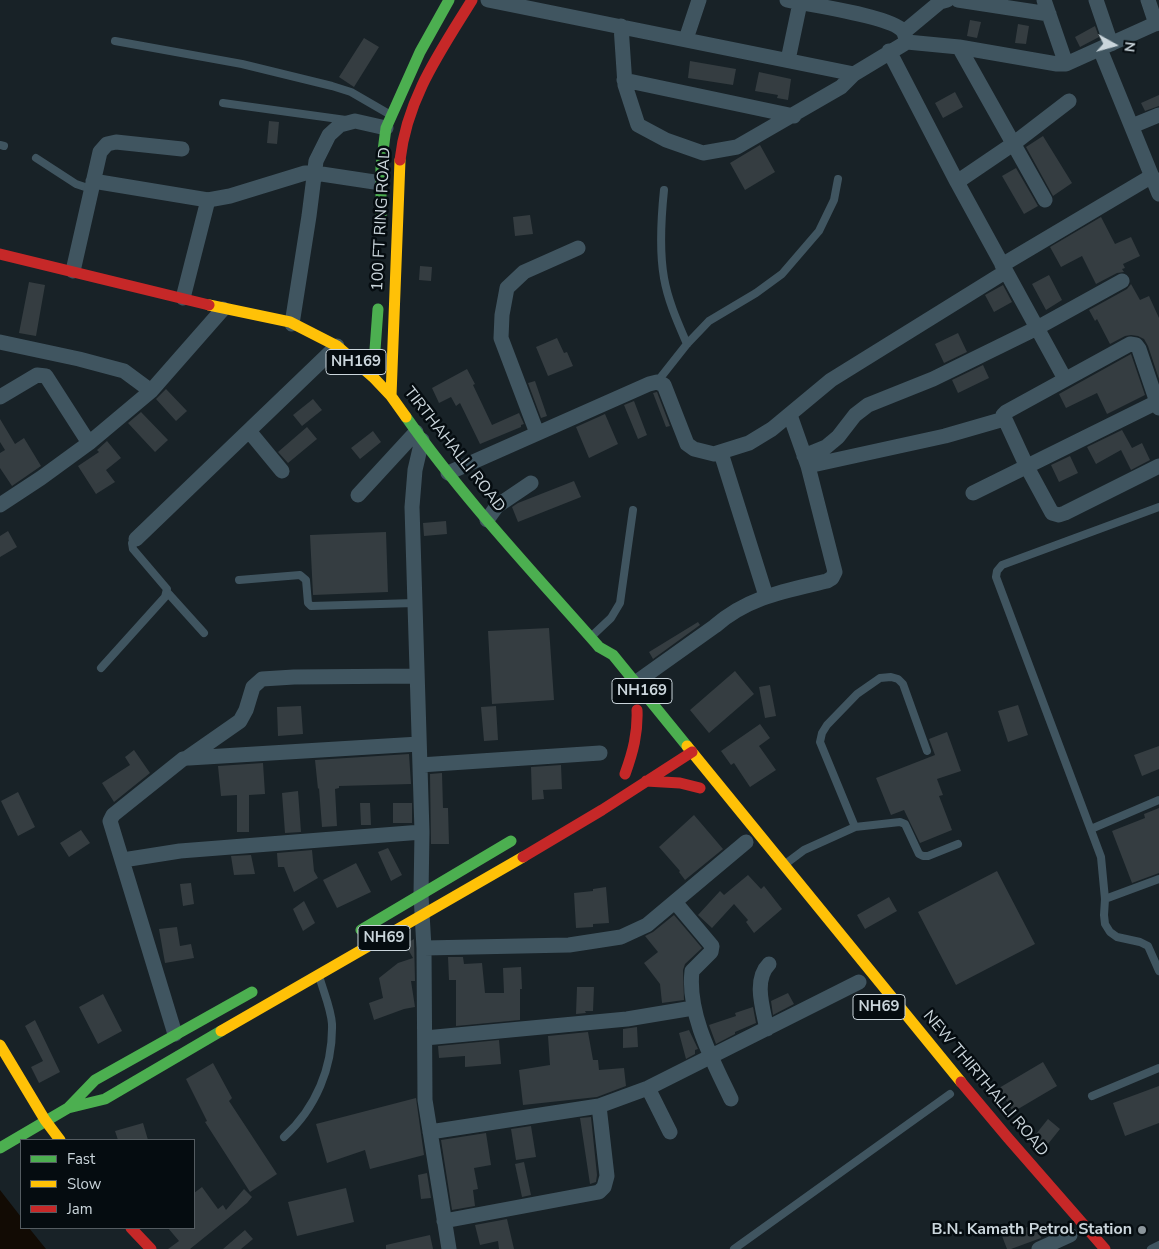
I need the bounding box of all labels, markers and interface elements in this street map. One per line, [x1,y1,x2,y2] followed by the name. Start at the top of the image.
[1089,20,1139,70] north arrow
[1119,41,1139,53] text: N
[369,147,395,291] street label: 100 FT RING ROAD
[326,350,386,374] road number: NH169
[399,384,509,516] street label: TIRTHAHALLI ROAD
[612,678,672,704] road number: NH169
[358,926,410,950] road number: NH69
[853,994,905,1020] road number: NH69
[918,1007,1052,1161] street label: NEW THIRTHALLI ROAD
[20,1139,195,1229] legend
[67,1149,95,1169] text: Fast
[67,1174,101,1194] text: Slow
[67,1199,93,1219] text: Jam
[932,1220,1132,1240] place label: B.N. Kamath Petrol Station
[1136,1224,1148,1236] marker: B.N. Kamath Petrol Station

